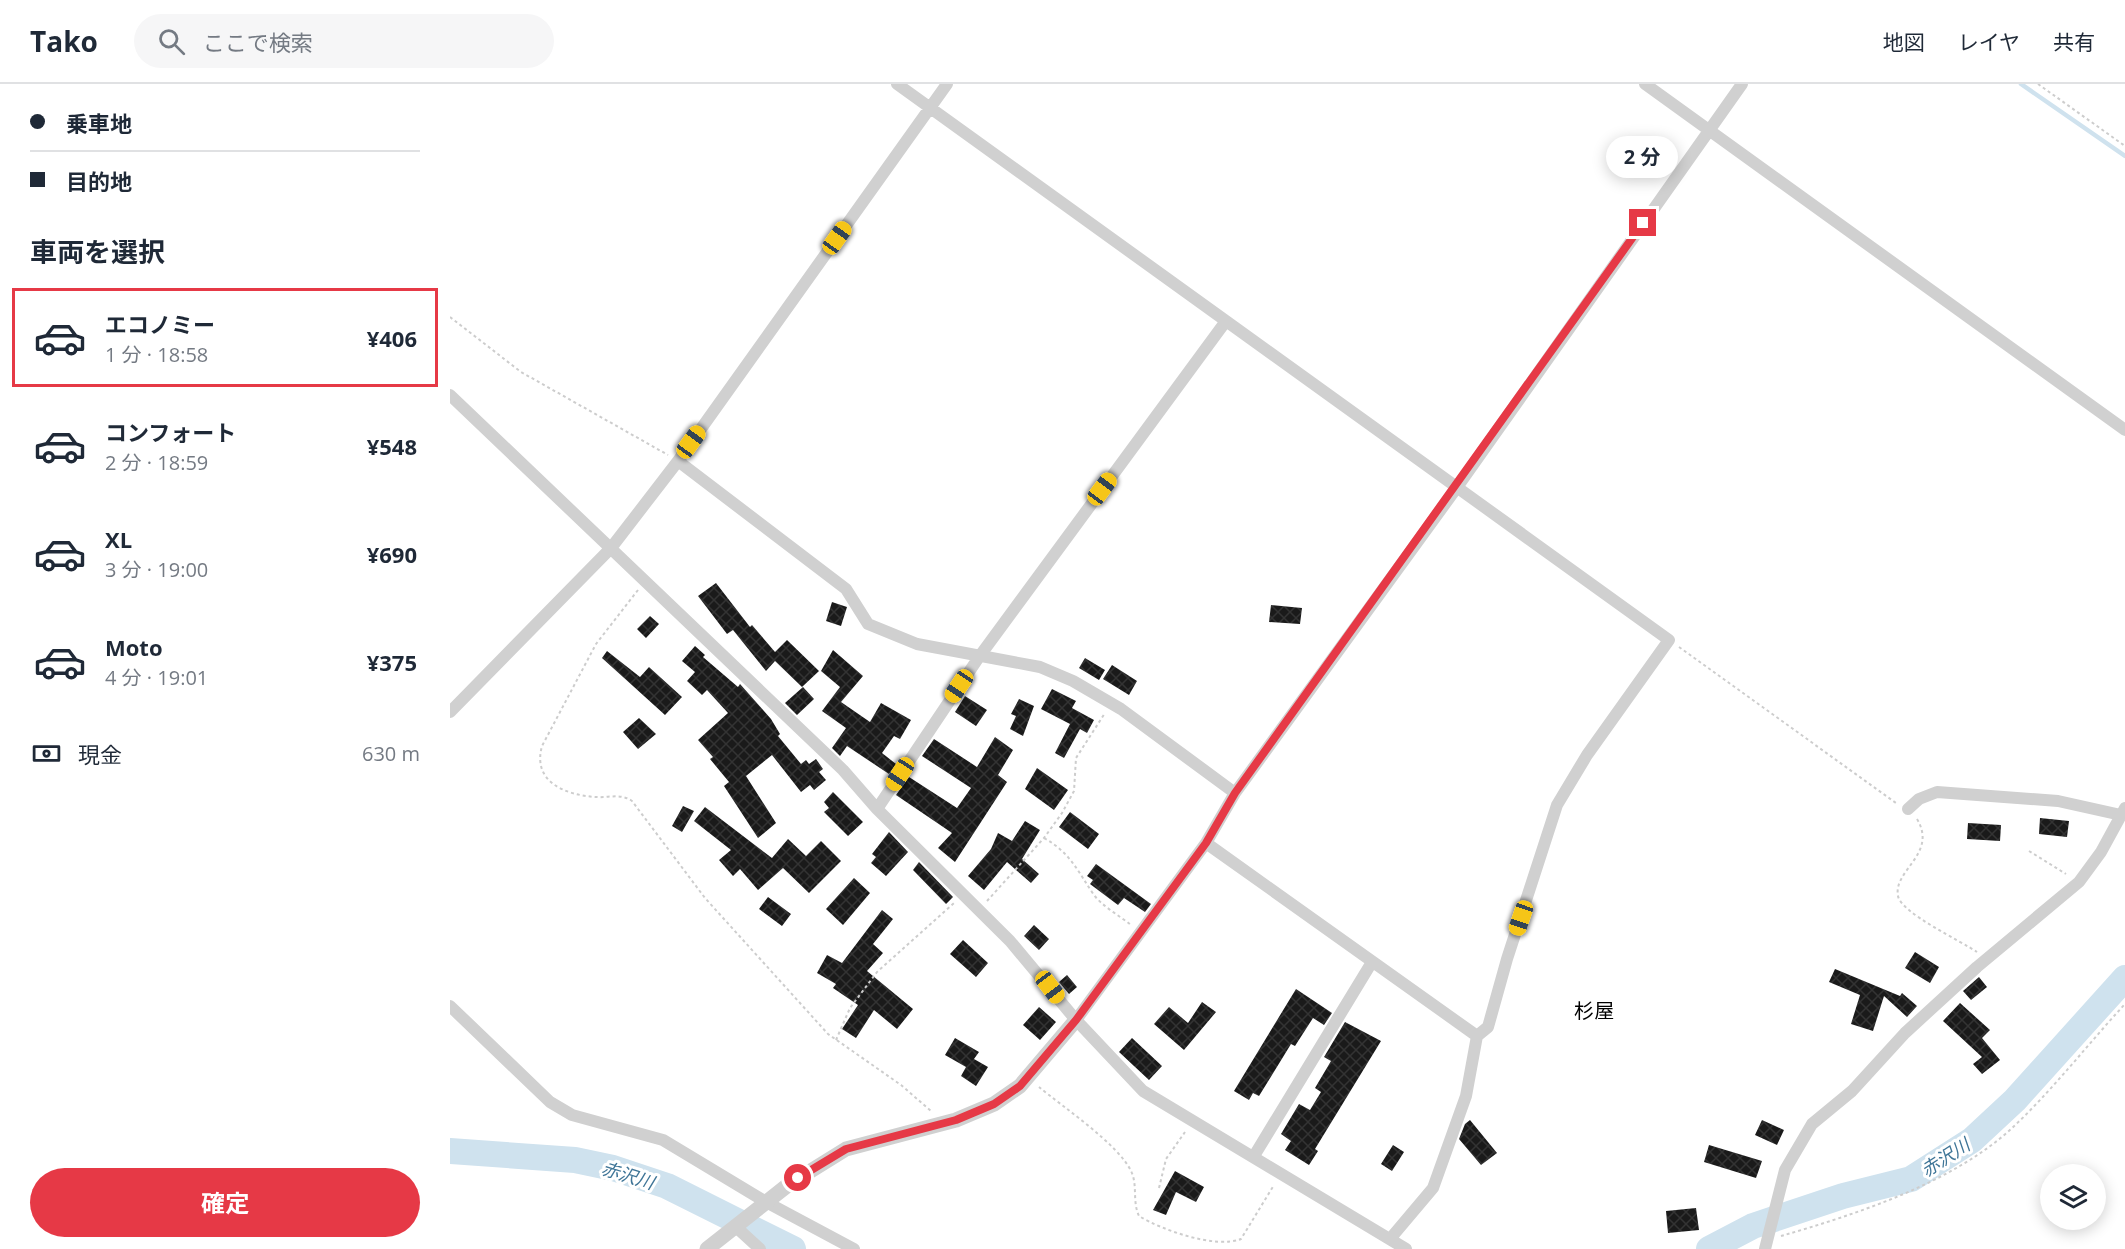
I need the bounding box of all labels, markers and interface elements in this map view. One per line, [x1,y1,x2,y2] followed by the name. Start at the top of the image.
[134,14,554,68] search box
[30,22,98,60] text: Tako
[155,25,188,58] icon: search
[203,27,313,57] text: ここで検索
[1883,28,1925,56] text: 地図
[1958,28,2020,56] text: レイヤ
[2053,28,2095,56] text: 共有
[66,108,132,138] text: 乗車地
[1607,136,1679,178] callout: 2 分
[1624,143,1660,170] text: 2 分
[66,166,132,196] text: 目的地
[1629,209,1656,236] route end
[819,218,855,258] car
[30,233,165,270] text: 車両を選択
[105,309,215,339] text: エコノミー
[33,311,87,365] icon: car
[367,323,417,353] text: ¥406
[105,341,208,368] text: 1 分 · 18:58
[105,417,236,447] text: コンフォート
[33,419,87,473] icon: car
[673,422,709,462] car
[367,431,417,461] text: ¥548
[105,449,208,476] text: 2 分 · 18:59
[1084,469,1120,509] car
[105,524,132,554] text: XL
[33,527,87,581] icon: car
[367,539,417,569] text: ¥690
[105,556,208,583] text: 3 分 · 19:00
[105,632,163,662] text: Moto
[33,635,87,689] icon: car
[367,647,417,677] text: ¥375
[105,664,208,691] text: 4 分 · 19:01
[941,666,977,706] car
[30,737,63,770] icon: cash
[78,739,122,769] text: 現金
[362,740,420,767] text: 630 m
[883,754,917,794] car
[1507,898,1535,938] car
[1032,967,1068,1007] car
[1574,997,1614,1024] district label: 杉屋
[1916,1131,1976,1182] water label: 赤沢川
[599,1156,659,1195] water label: 赤沢川
[784,1164,811,1191] route start
[2040,1164,2106,1230] map controls
[2040,1164,2106,1230] button: layers
[30,1168,420,1237] button: 確定

